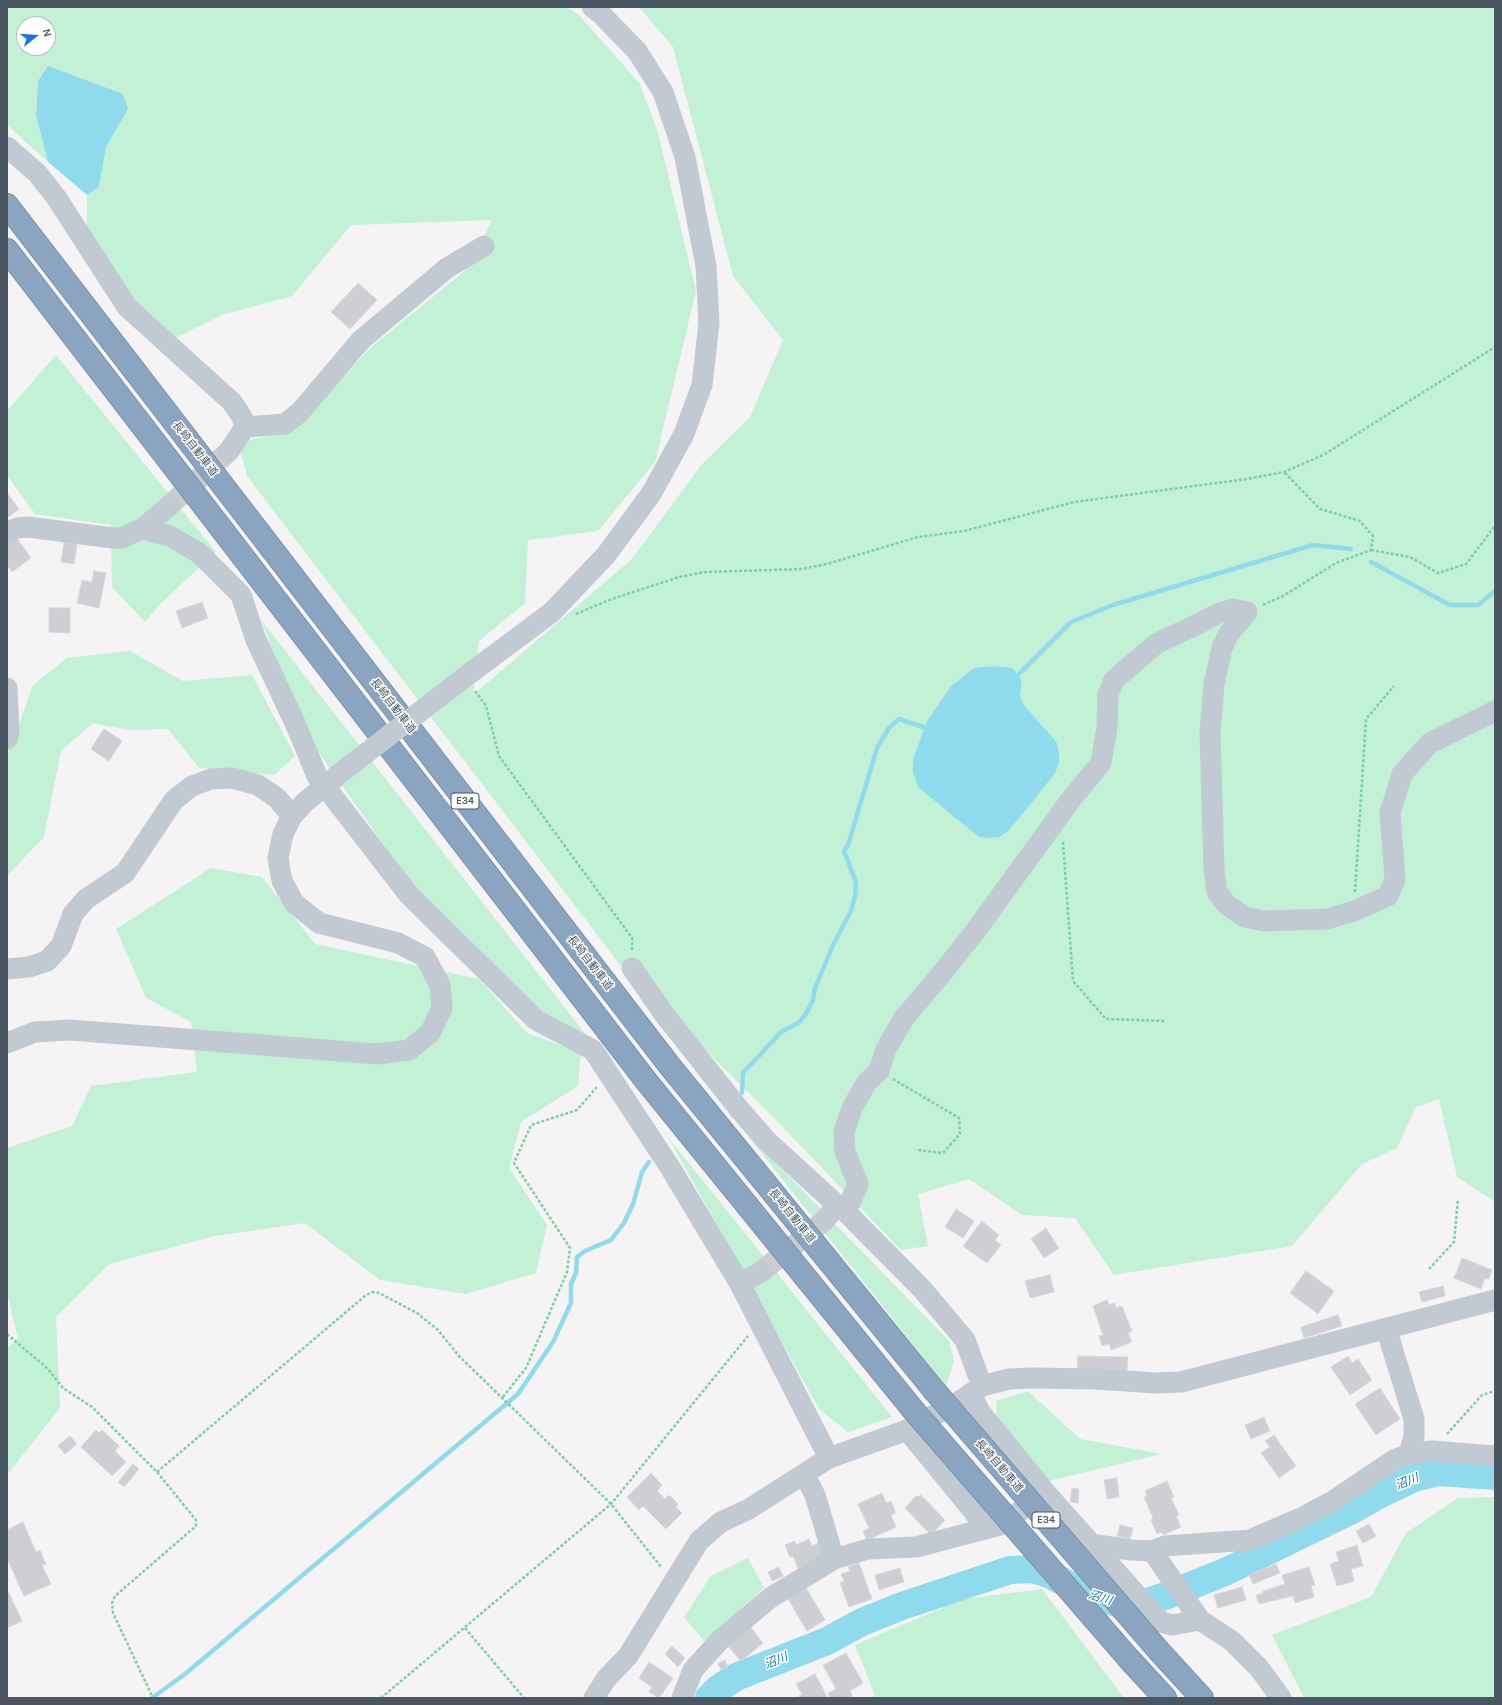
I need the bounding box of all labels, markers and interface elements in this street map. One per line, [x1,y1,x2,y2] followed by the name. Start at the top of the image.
[16,16,56,56] north arrow
[40,27,54,38] text: N
[169,419,221,479] street label: 長崎自動車道
[367,676,419,736] street label: 長崎自動車道
[451,793,479,809] road number: E34
[564,933,616,993] street label: 長崎自動車道
[766,1186,818,1246] street label: 長崎自動車道
[972,1437,1026,1495] street label: 長崎自動車道
[1393,1471,1421,1493] water label: 沼川
[1032,1512,1060,1528] road number: E34
[1086,1588,1114,1608] water label: 沼川
[762,1650,790,1672] water label: 沼川

